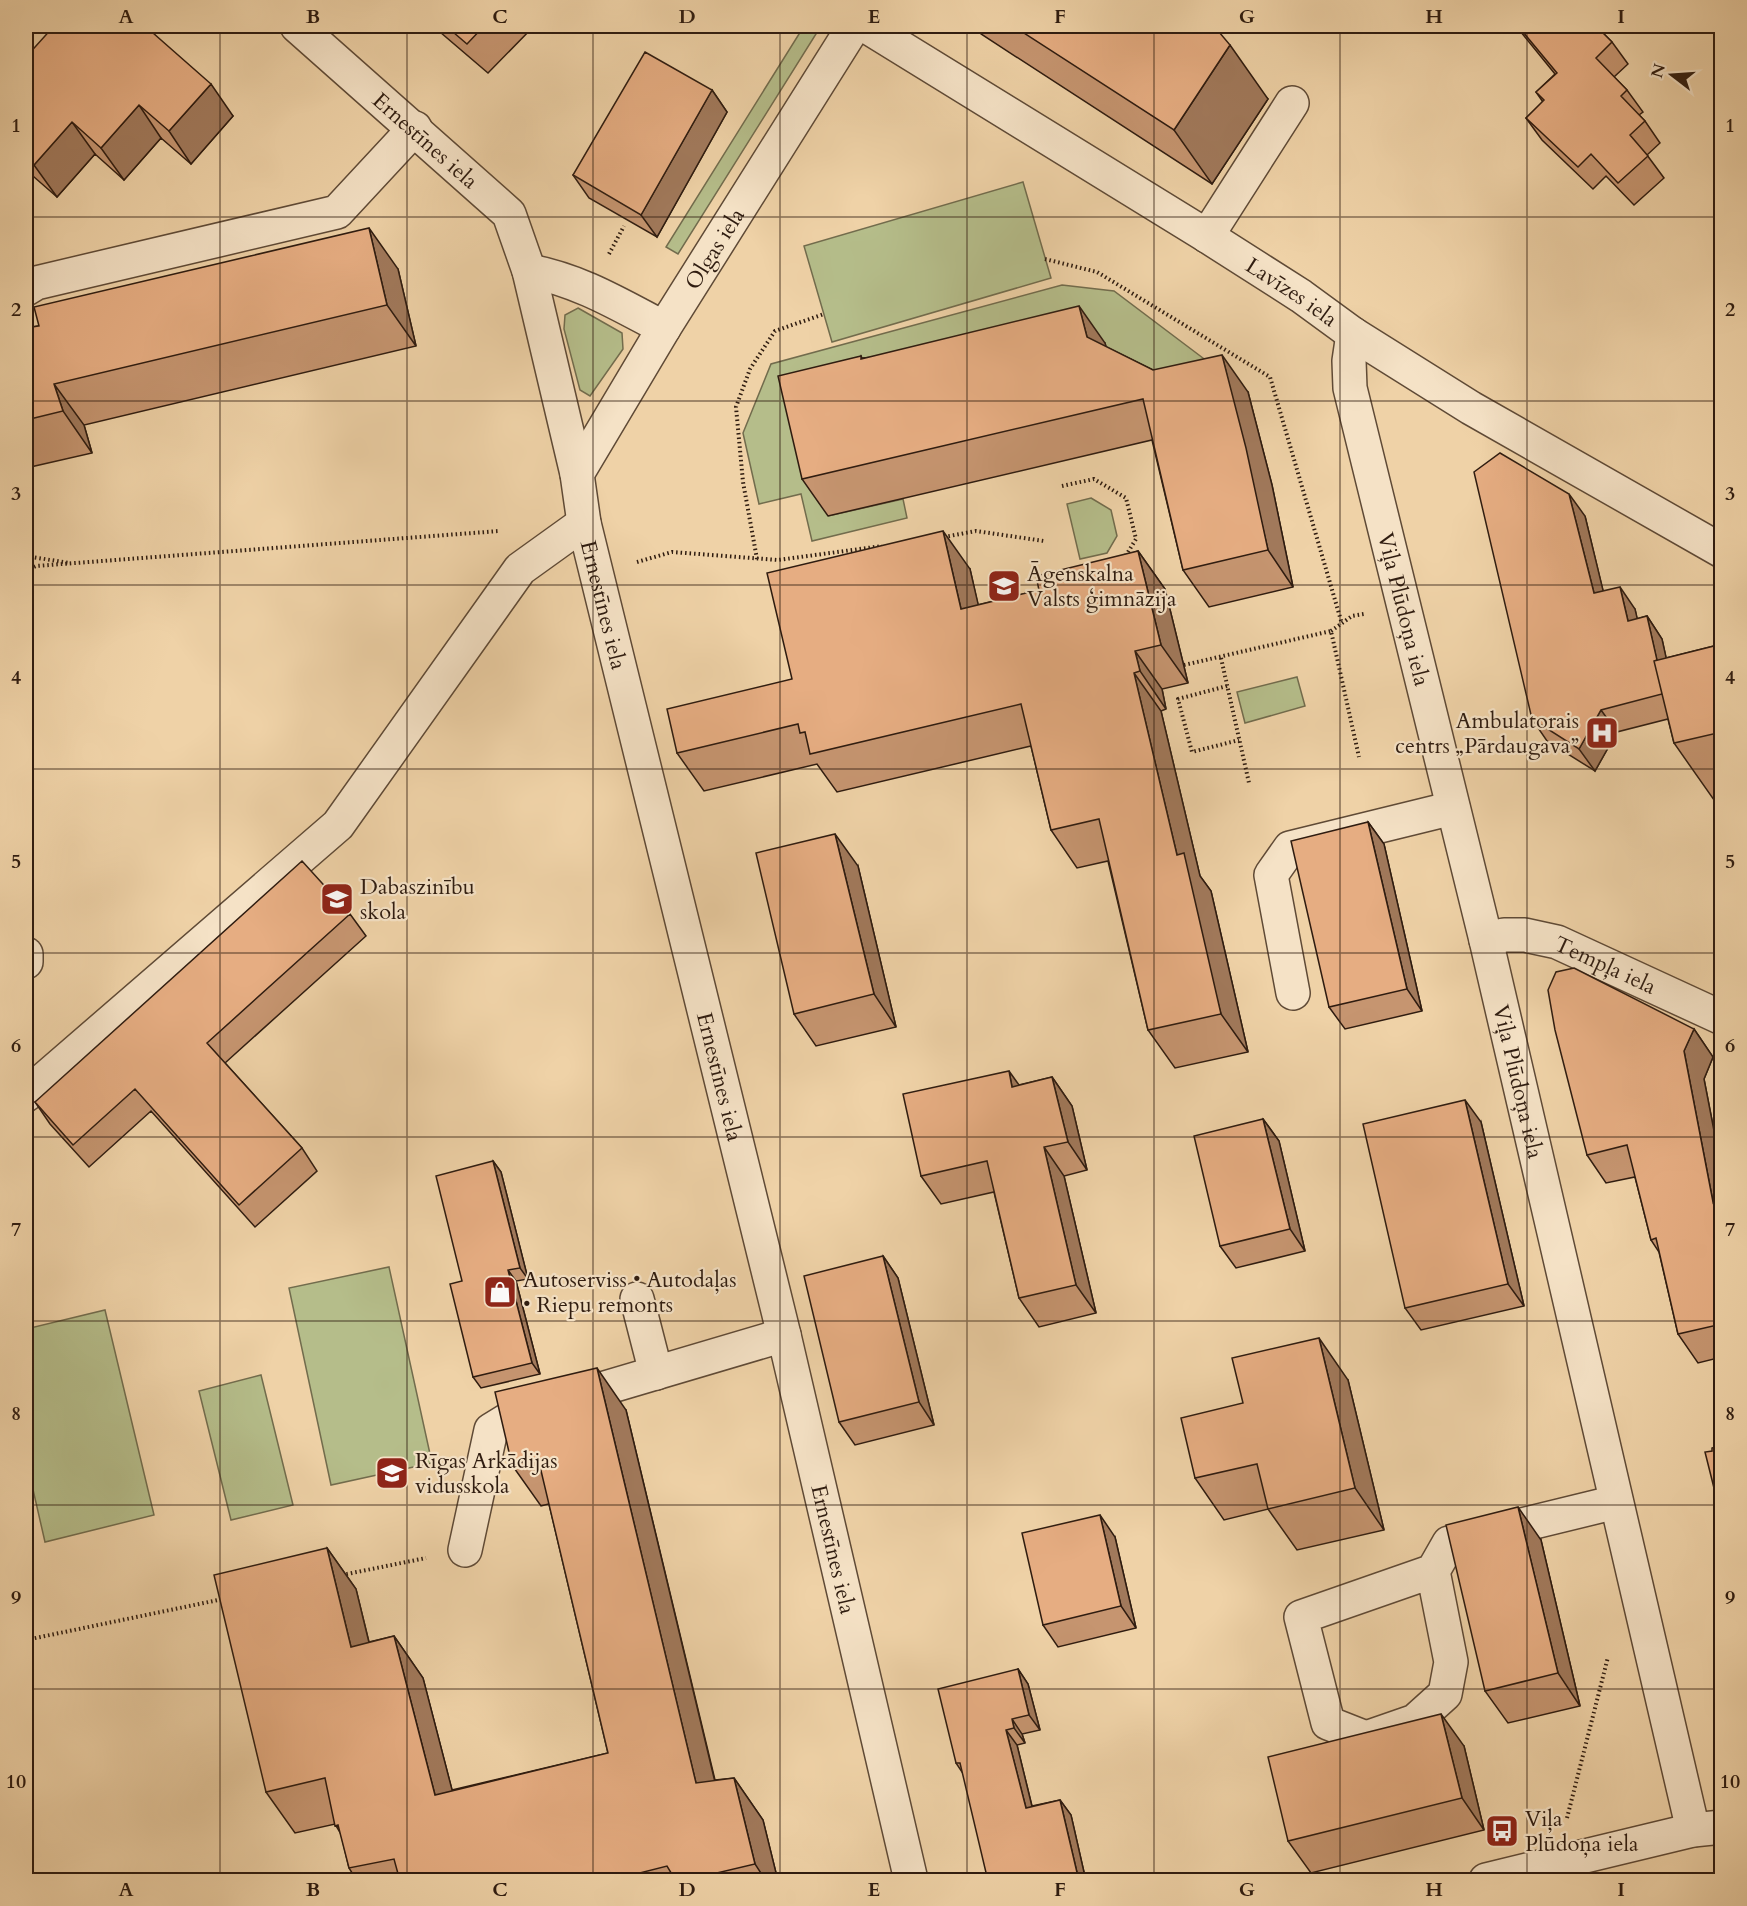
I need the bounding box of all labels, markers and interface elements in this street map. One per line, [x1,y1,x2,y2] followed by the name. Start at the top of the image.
[118,3,134,30] text: A
[306,3,320,30] text: B
[492,3,508,30] text: C
[678,3,696,30] text: D
[868,3,880,30] text: E
[1054,3,1066,30] text: F
[1239,3,1255,30] text: G
[1425,3,1443,30] text: H
[1617,3,1625,30] text: I
[1642,45,1702,105] north arrow
[1646,61,1671,81] text: N
[366,86,485,196] street label: Ernestīnes iela
[11,112,21,139] text: 1
[1725,112,1735,139] text: 1
[678,202,752,295] street label: Olgas iela
[1240,251,1344,334] street label: Lavīzes iela
[11,296,21,323] text: 2
[1725,296,1735,323] text: 2
[11,480,21,507] text: 3
[1725,480,1735,507] text: 3
[1370,530,1437,690] street label: Viļa Plūdoņa iela
[573,537,634,673] street label: Ernestīnes iela
[1027,559,1177,614] place label: Āgenskalna Valsts ģimnāzija
[986,568,1022,604] school or university icon: Āgenskalna Valsts ģimnāzija
[11,664,21,691] text: 4
[1725,664,1735,691] text: 4
[1395,706,1579,761] place label: Ambulatorais centrs „Pārdaugava”
[1584,715,1620,751] hospital icon: Ambulatorais centrs „Pārdaugava”
[11,848,21,875] text: 5
[1725,848,1735,875] text: 5
[360,872,475,927] place label: Dabaszinību skola
[319,881,355,917] school or university icon: Dabaszinību skola
[1550,929,1661,1002] street label: Tempļa iela
[1486,1002,1550,1162] street label: Viļa Plūdoņa iela
[689,1009,750,1145] street label: Ernestīnes iela
[11,1032,21,1059] text: 6
[1725,1032,1735,1059] text: 6
[11,1216,21,1243] text: 7
[1725,1216,1735,1243] text: 7
[523,1265,737,1320] place label: Autoserviss • Autodaļas • Riepu remonts
[482,1274,518,1310] shop icon: Autoserviss • Autodaļas • Riepu remonts
[11,1400,21,1427] text: 8
[1725,1400,1735,1427] text: 8
[415,1446,558,1501] place label: Rīgas Arkādijas vidusskola
[374,1455,410,1491] school or university icon: Rīgas Arkādijas vidusskola
[803,1482,863,1618] street label: Ernestīnes iela
[11,1584,21,1611] text: 9
[1725,1584,1735,1611] text: 9
[6,1768,26,1795] text: 10
[1720,1768,1740,1795] text: 10
[1525,1804,1639,1859] place label: Viļa Plūdoņa iela
[1484,1813,1520,1849] bus stop icon: Viļa Plūdoņa iela
[118,1876,134,1903] text: A
[306,1876,320,1903] text: B
[492,1876,508,1903] text: C
[678,1876,696,1903] text: D
[868,1876,880,1903] text: E
[1054,1876,1066,1903] text: F
[1239,1876,1255,1903] text: G
[1425,1876,1443,1903] text: H
[1617,1876,1625,1903] text: I

